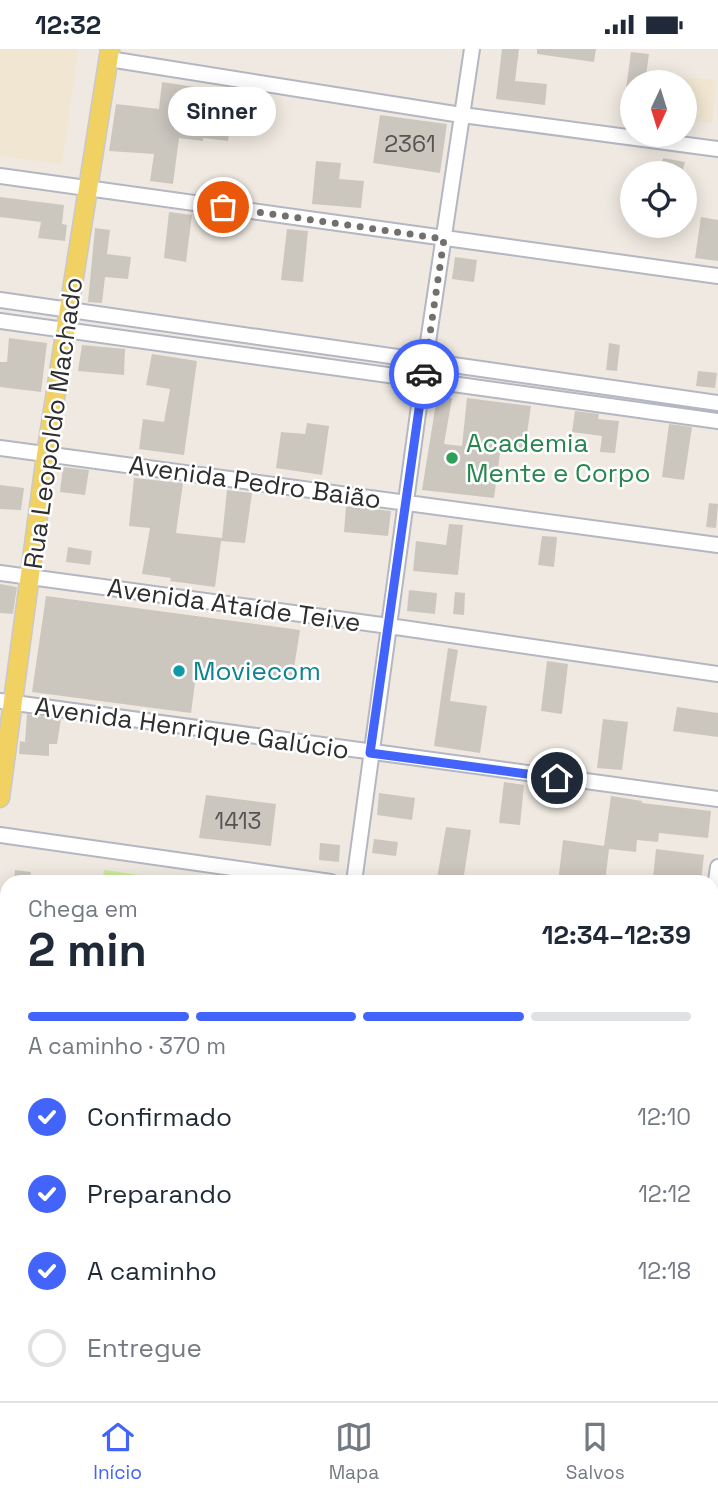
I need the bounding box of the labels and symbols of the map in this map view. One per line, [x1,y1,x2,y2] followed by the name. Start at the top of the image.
[620,70,696,147] north arrow
[169,88,277,137] callout: Sinner
[384,129,436,159] house number: 2361
[193,177,253,237] pin
[16,275,90,571] street label: Rua Leopoldo Machado
[389,339,459,409] courier
[466,426,650,490] place label: Academia Mente e Corpo
[127,447,383,517] street label: Avenida Pedro Baião
[444,450,460,466] marker: Academia Mente e Corpo
[105,570,363,640] street label: Avenida Ataíde Teive
[193,654,321,688] place label: Moviecom
[171,663,187,679] marker: Moviecom
[33,689,351,767] street label: Avenida Henrique Galúcio
[527,748,587,808] pin
[215,806,261,836] house number: 1413

